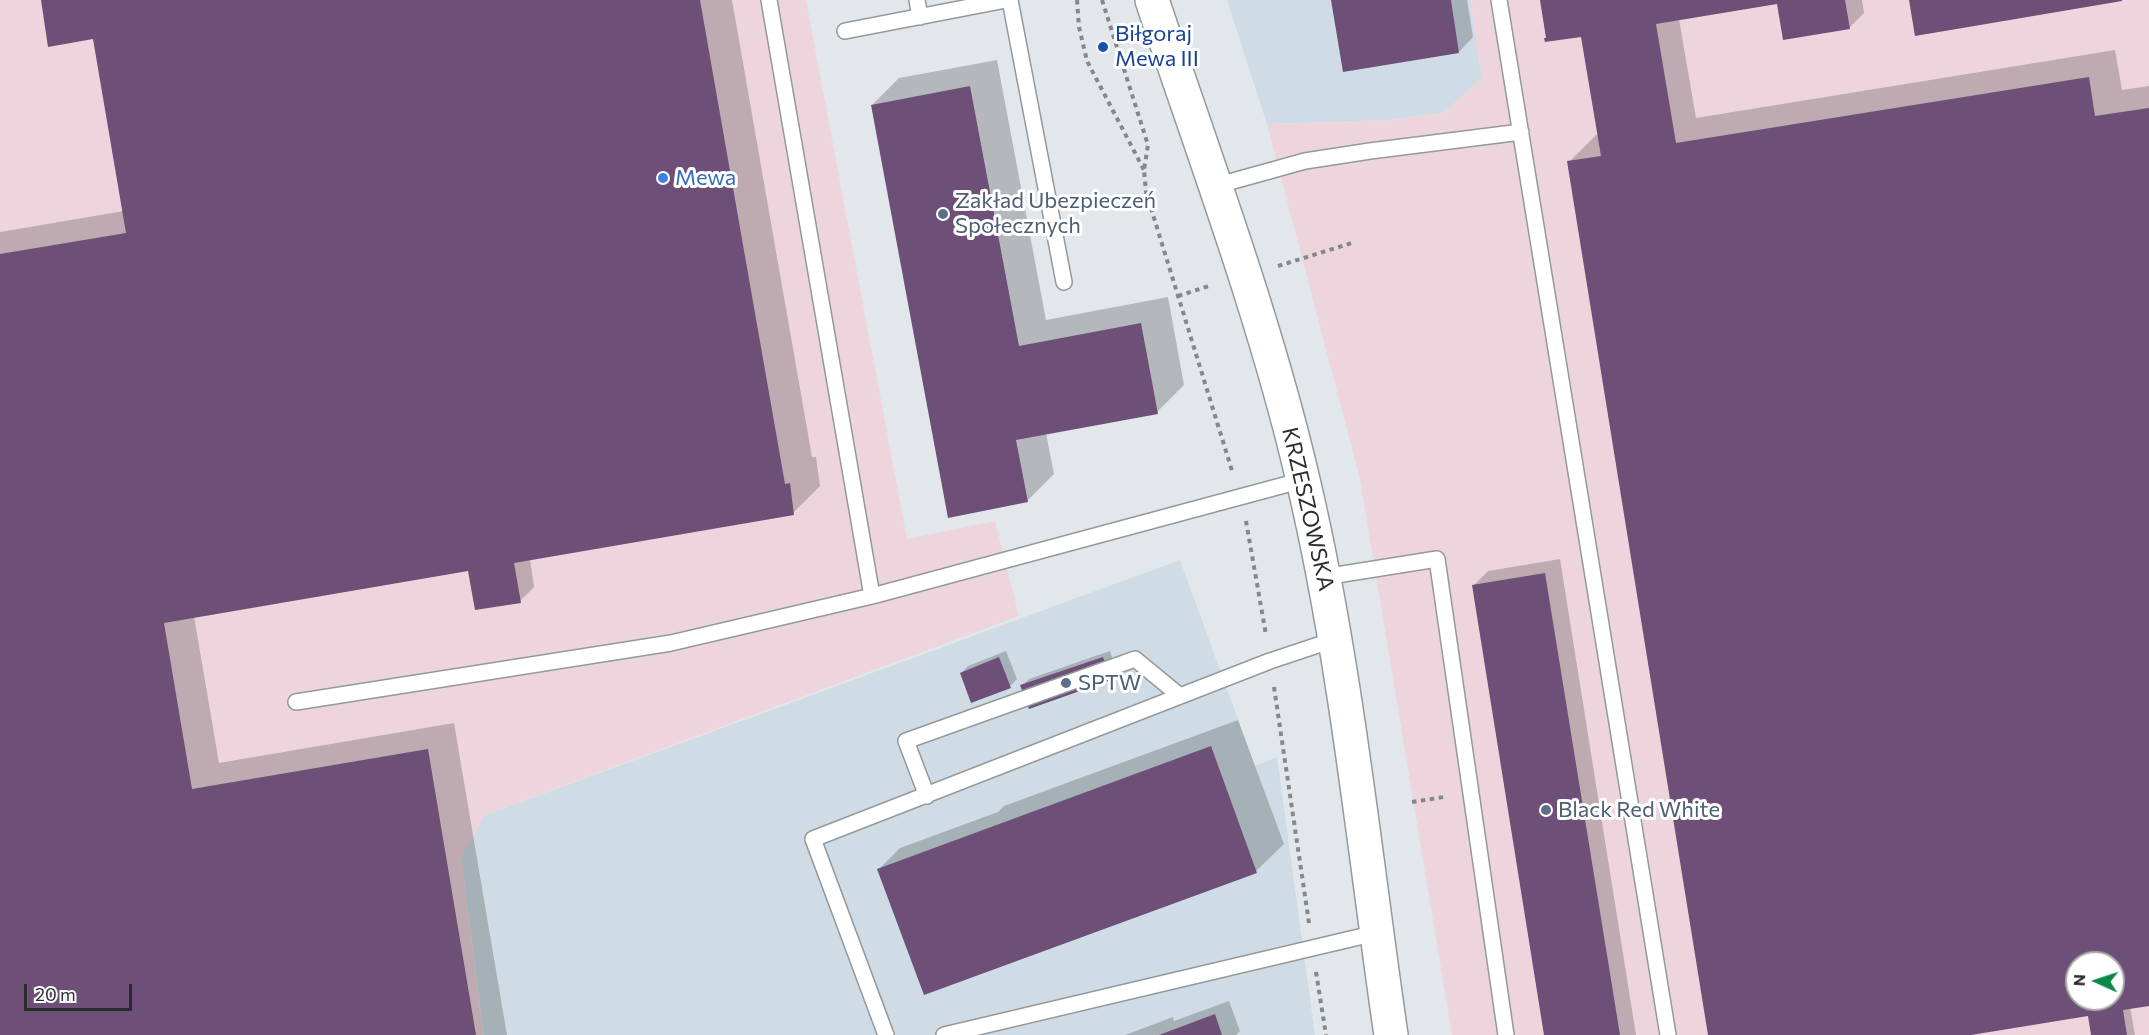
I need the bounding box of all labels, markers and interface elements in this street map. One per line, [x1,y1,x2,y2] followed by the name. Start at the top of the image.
[1115,21,1199,72] place label: Biłgoraj Mewa III
[1096,40,1110,54] marker: Biłgoraj Mewa III
[675,165,736,191] place label: Mewa
[656,171,670,185] marker: Mewa
[955,188,1156,240] place label: Zakład Ubezpieczeń Społecznych
[936,207,950,221] marker: Zakład Ubezpieczeń Społecznych
[1276,425,1340,593] street label: KRZESZOWSKA
[1078,670,1141,696] place label: SPTW
[1059,676,1073,690] marker: SPTW
[1558,797,1720,823] place label: Black Red White
[1539,803,1553,817] marker: Black Red White
[2065,951,2125,1011] north arrow
[27,972,135,1010] scale bar
[2069,974,2088,987] text: N
[35,983,76,1005] text: 20 m

